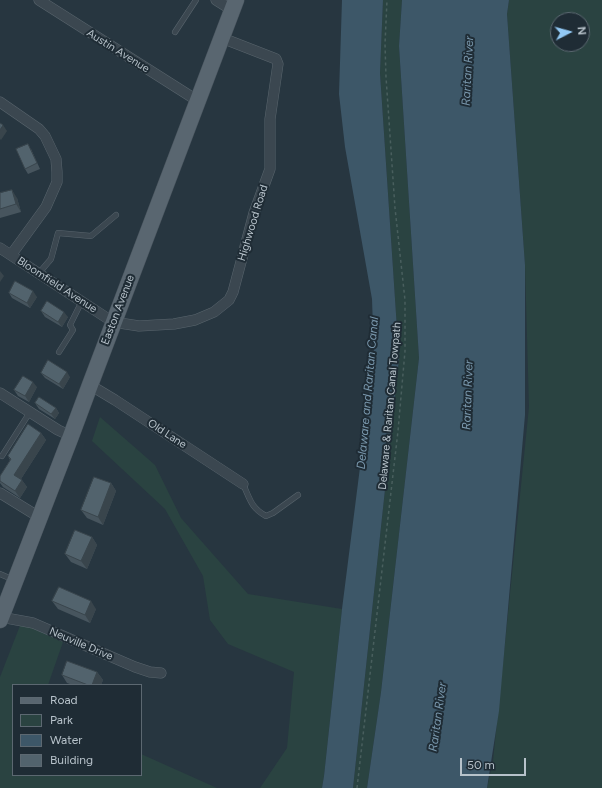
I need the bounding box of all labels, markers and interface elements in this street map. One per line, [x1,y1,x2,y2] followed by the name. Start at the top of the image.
[550,12,590,52] north arrow
[84,26,152,76] street label: Austin Avenue
[575,26,588,36] text: N
[459,36,477,106] water label: Raritan River
[235,183,271,263] street label: Highwood Road
[15,254,99,316] street label: Bloomfield Avenue
[99,273,137,347] street label: Easton Avenue
[354,316,382,470] water label: Delaware and Raritan Canal
[376,322,404,490] street label: Delaware & Raritan Canal Towpath
[460,360,476,430] water label: Raritan River
[145,417,189,451] street label: Old Lane
[47,625,115,663] street label: Neuville Drive
[426,681,450,753] water label: Raritan River
[12,684,142,776] legend
[50,693,78,707] text: Road
[50,713,73,727] text: Park
[50,733,82,747] text: Water
[462,750,528,776] scale bar
[50,753,93,767] text: Building
[467,758,495,772] text: 50 m

